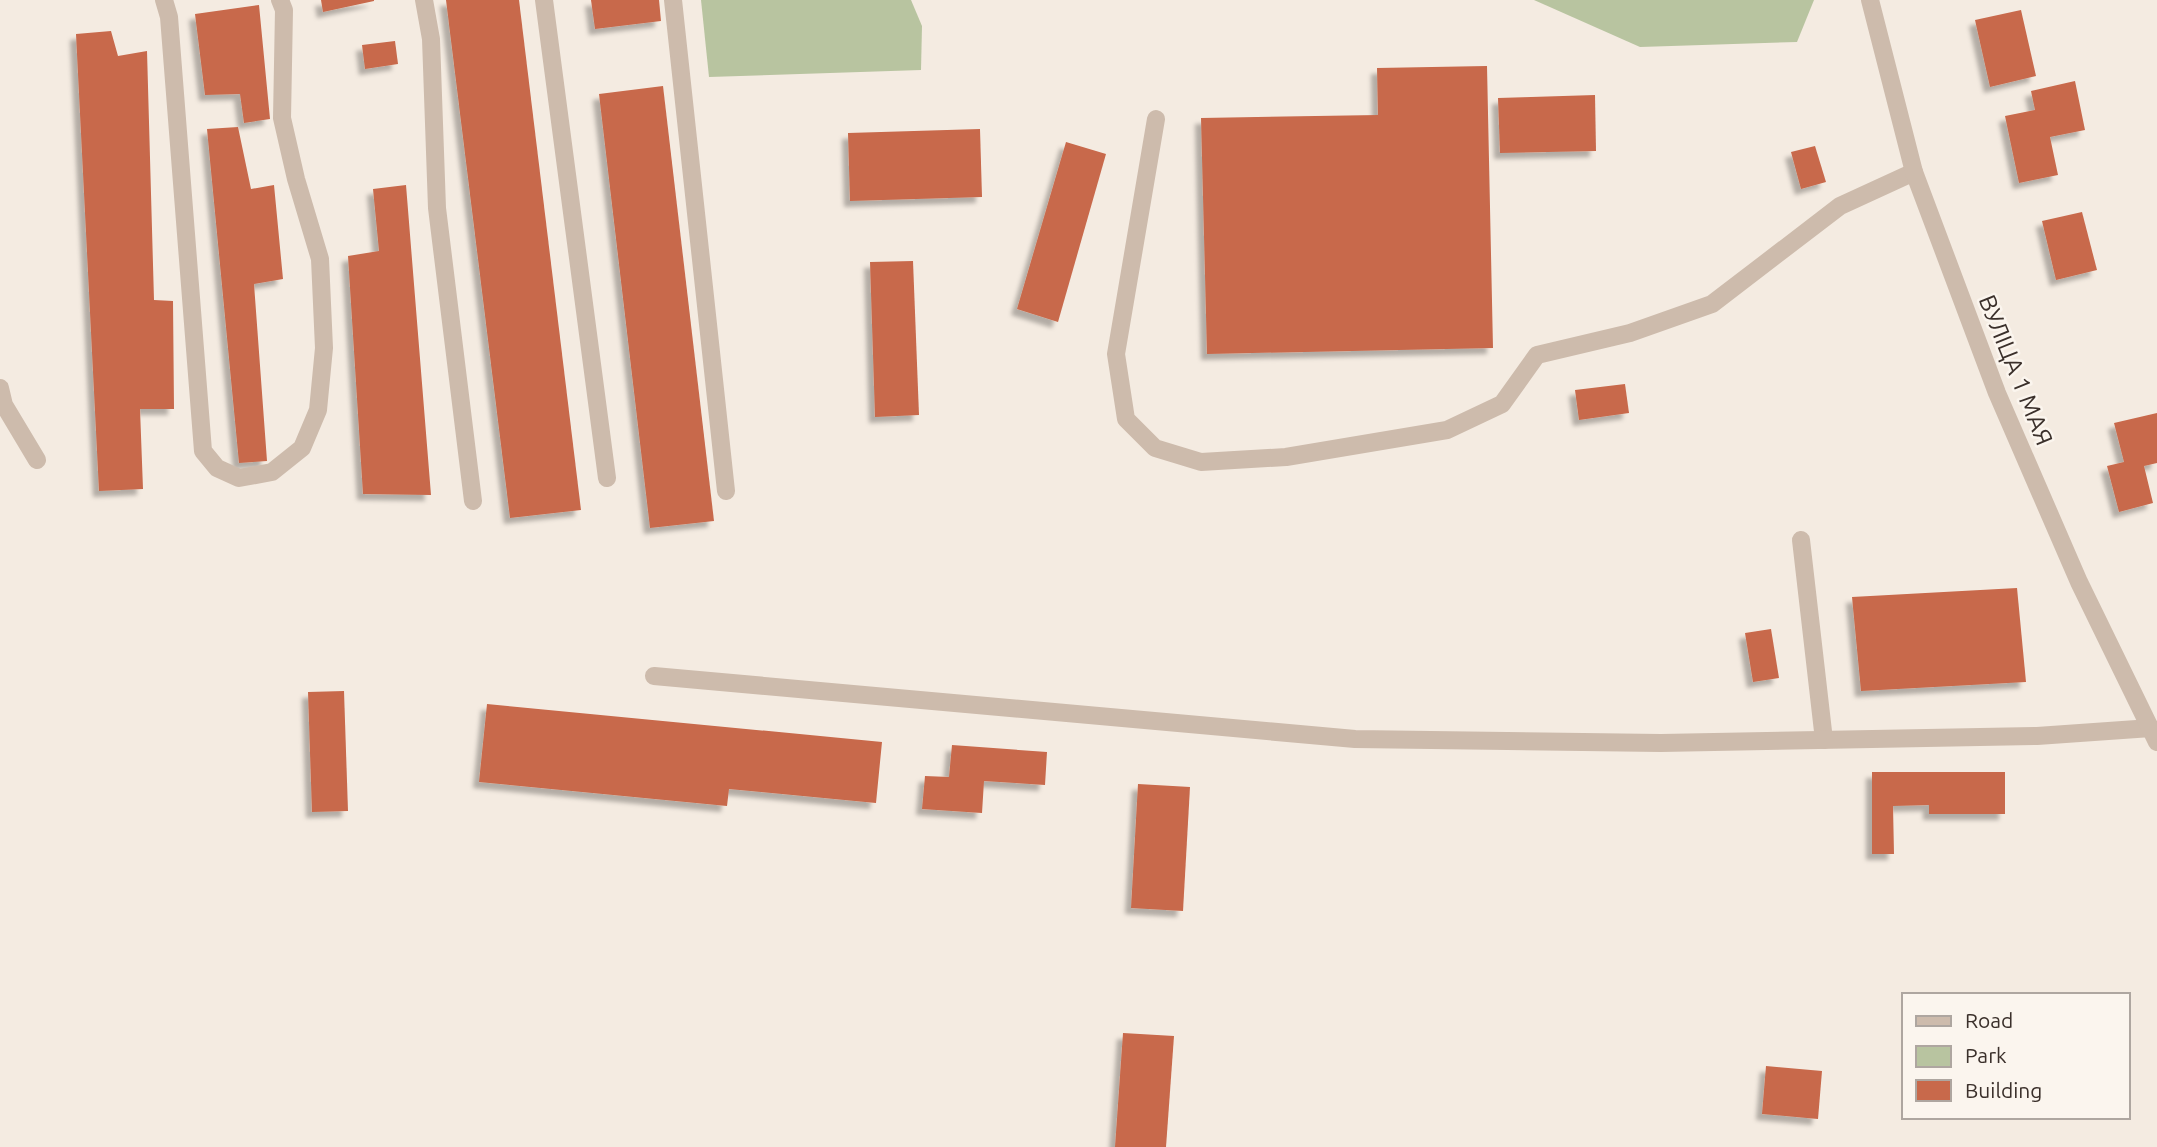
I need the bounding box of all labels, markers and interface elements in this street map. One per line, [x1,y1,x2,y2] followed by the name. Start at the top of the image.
[1974,291,2058,449] street label: ВУЛІЦА 1 МАЯ
[1902,993,2129,1119] legend
[1965,1008,2013,1032] text: Road
[1965,1043,2007,1067] text: Park
[1965,1078,2042,1102] text: Building

